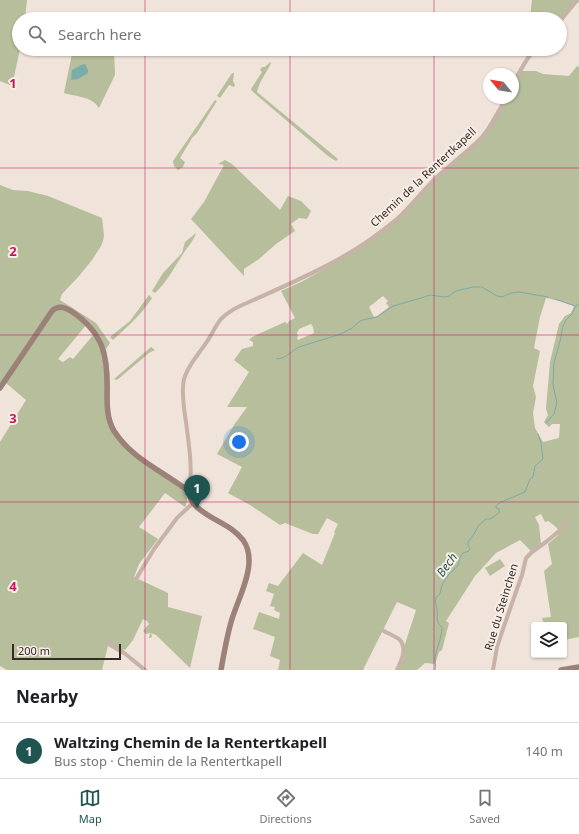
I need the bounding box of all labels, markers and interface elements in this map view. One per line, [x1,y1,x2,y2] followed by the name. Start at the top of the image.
[12,12,567,56] search box
[26,23,48,45] icon: search
[58,24,141,44] text: Search here
[483,68,519,104] north arrow
[9,74,17,92] text: 1
[366,124,479,230] street label: Chemin de la Rentertkapell
[9,242,17,260] text: 2
[9,409,17,427] text: 3
[229,432,249,452] your location
[184,475,210,508] pin: 1
[432,549,461,580] water label: Bech
[480,562,521,652] street label: Rue du Steinchen
[9,577,17,595] text: 4
[531,622,567,658] map controls
[531,622,567,658] button: layers
[12,642,121,661] scale bar
[18,643,50,658] text: 200 m
[16,685,78,708] text: Nearby
[54,732,327,752] text: Waltzing Chemin de la Rentertkapell
[25,742,33,760] text: 1
[525,742,563,760] text: 140 m
[54,752,282,770] text: Bus stop · Chemin de la Rentertkapell
[79,787,102,826] tab: Map
[259,787,312,826] tab: Directions
[469,787,500,826] tab: Saved

